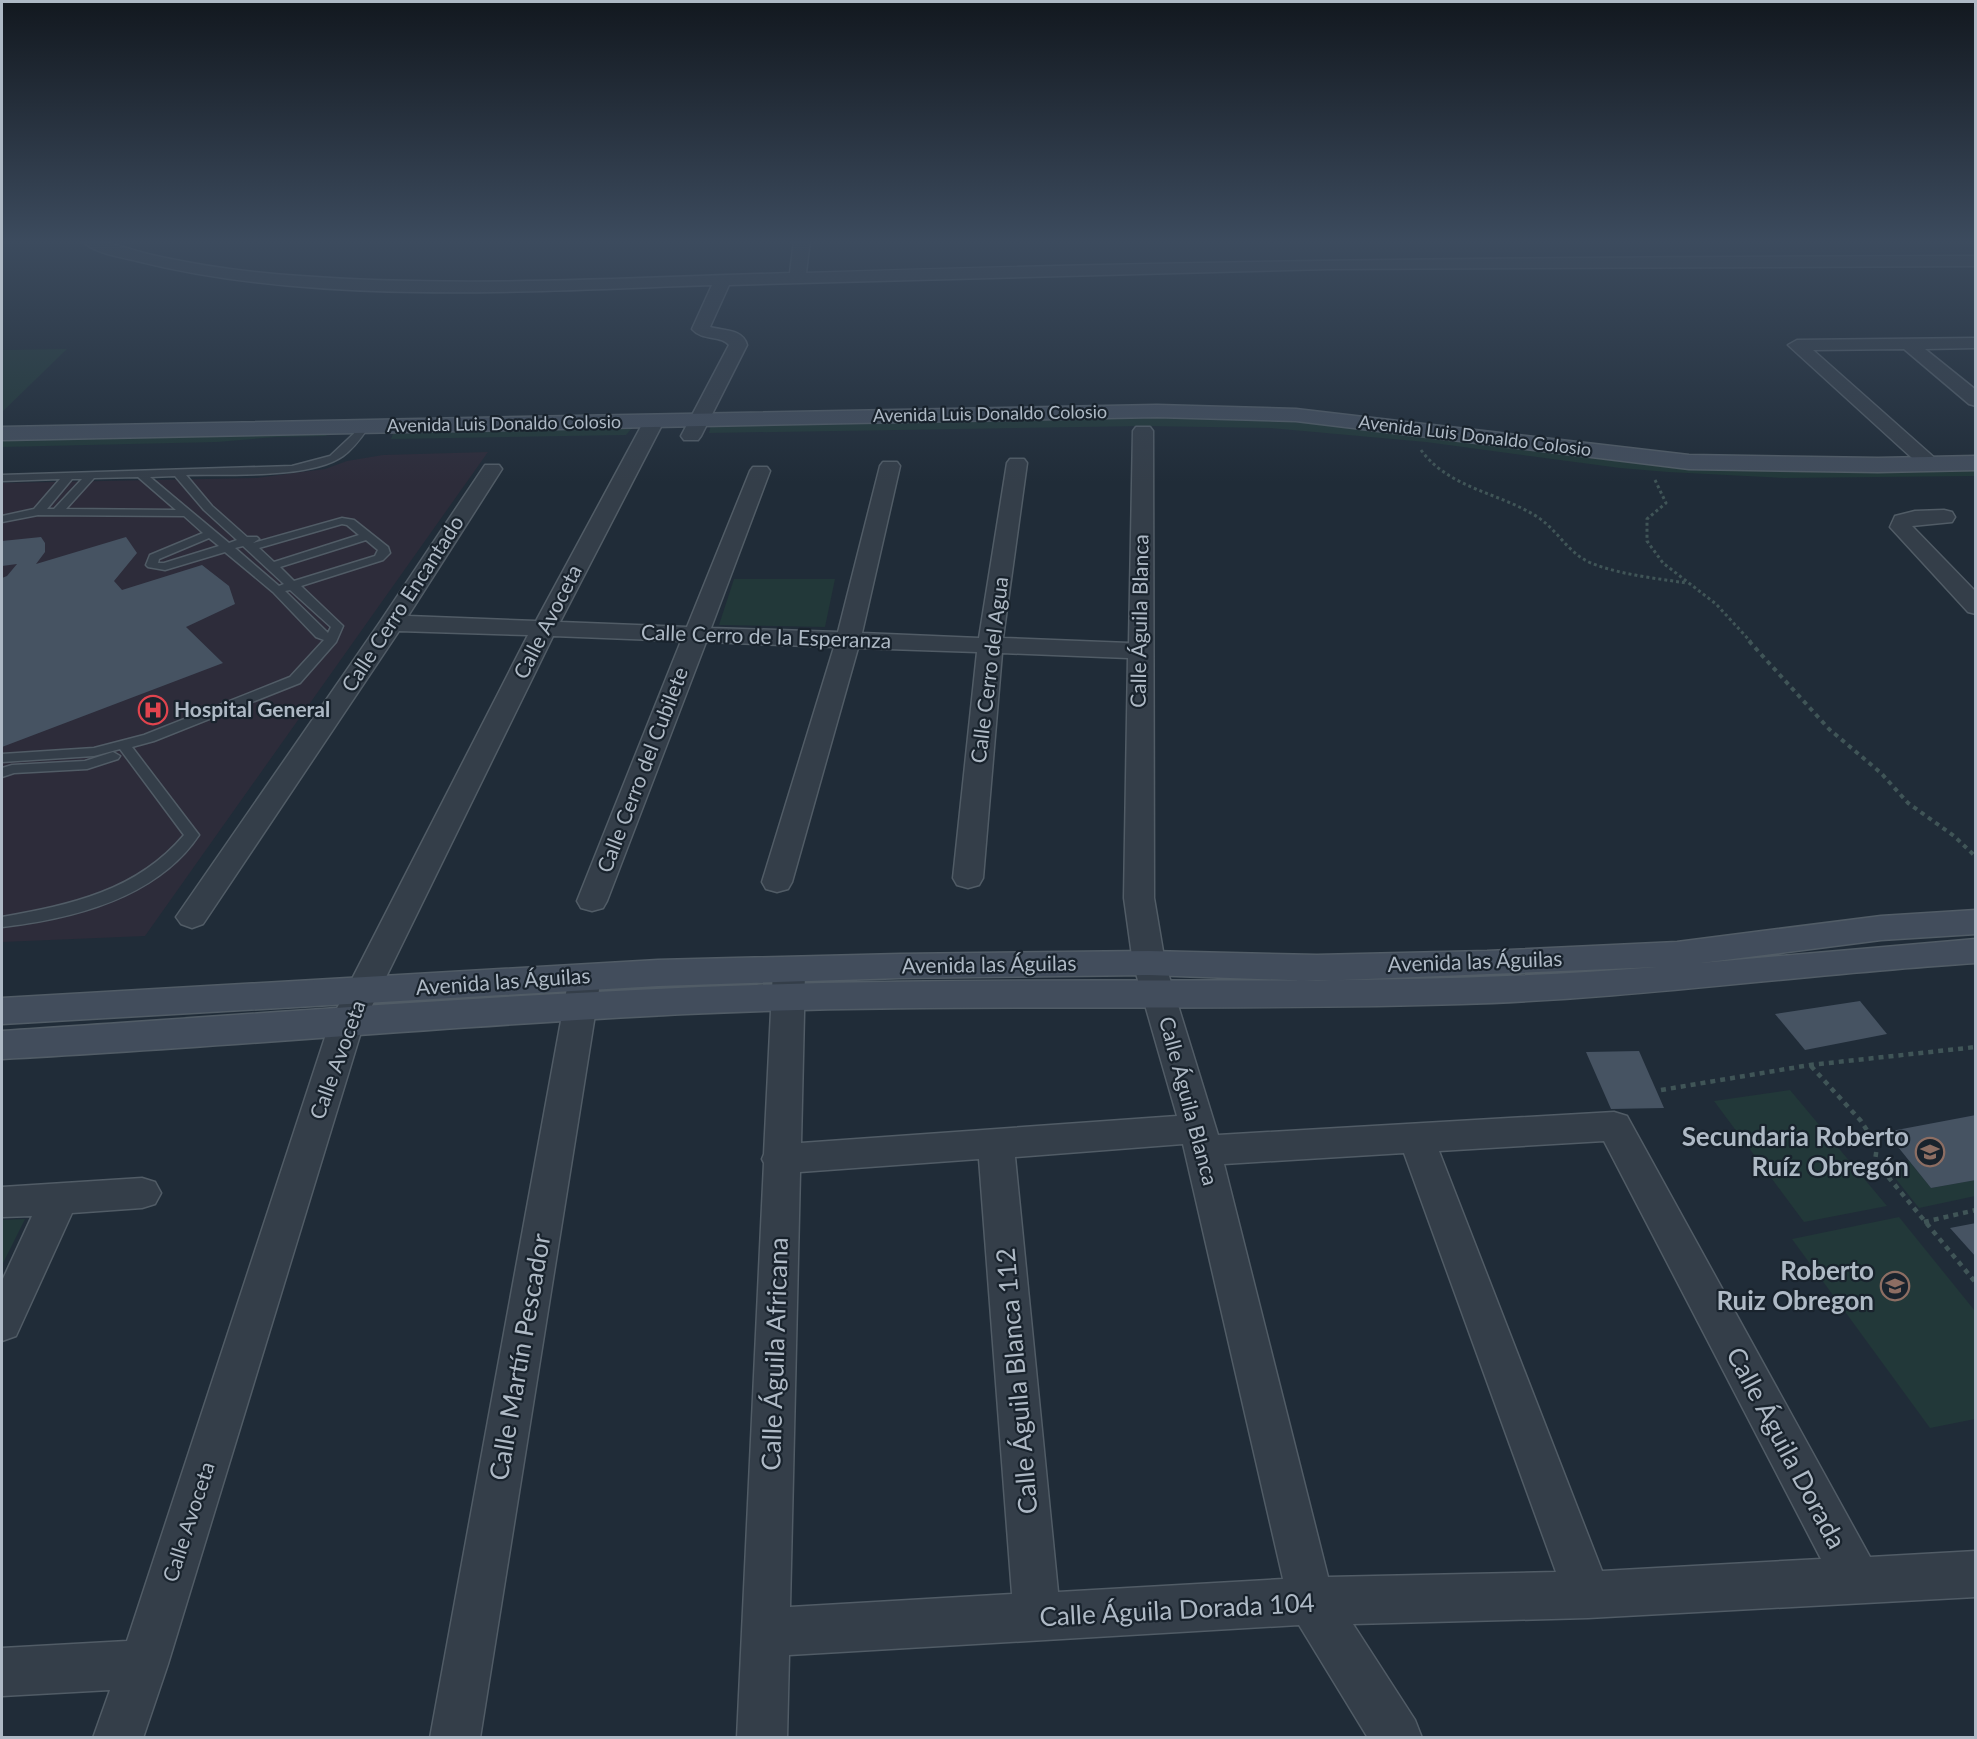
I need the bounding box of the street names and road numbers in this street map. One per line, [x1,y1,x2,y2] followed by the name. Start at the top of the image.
[873,400,1107,426] street label: Avenida Luis Donaldo Colosio
[387,410,621,436] street label: Avenida Luis Donaldo Colosio
[1358,410,1593,460] street label: Avenida Luis Donaldo Colosio
[335,510,468,696] street label: Calle Cerro Encantado
[1124,534,1153,708] street label: Calle Águila Blanca
[507,560,586,683] street label: Calle Avoceta
[965,575,1012,764] street label: Calle Cerro del Agua
[641,619,892,652] street label: Calle Cerro de la Esperanza
[591,663,692,876] street label: Calle Cerro del Cubilete
[1387,945,1563,976] street label: Avenida las Águilas
[901,949,1077,978] street label: Avenida las Águilas
[415,962,591,999] street label: Avenida las Águilas
[304,997,370,1122] street label: Calle Avoceta
[1155,1013,1224,1188] street label: Calle Águila Blanca
[482,1230,557,1483] street label: Calle Martín Pescador
[754,1237,794,1471] street label: Calle Águila Africana
[988,1247,1044,1515] street label: Calle Águila Blanca 112
[1720,1341,1854,1554] street label: Calle Águila Dorada
[156,1458,219,1585] street label: Calle Avoceta
[1039,1586,1315,1632] street label: Calle Águila Dorada 104

